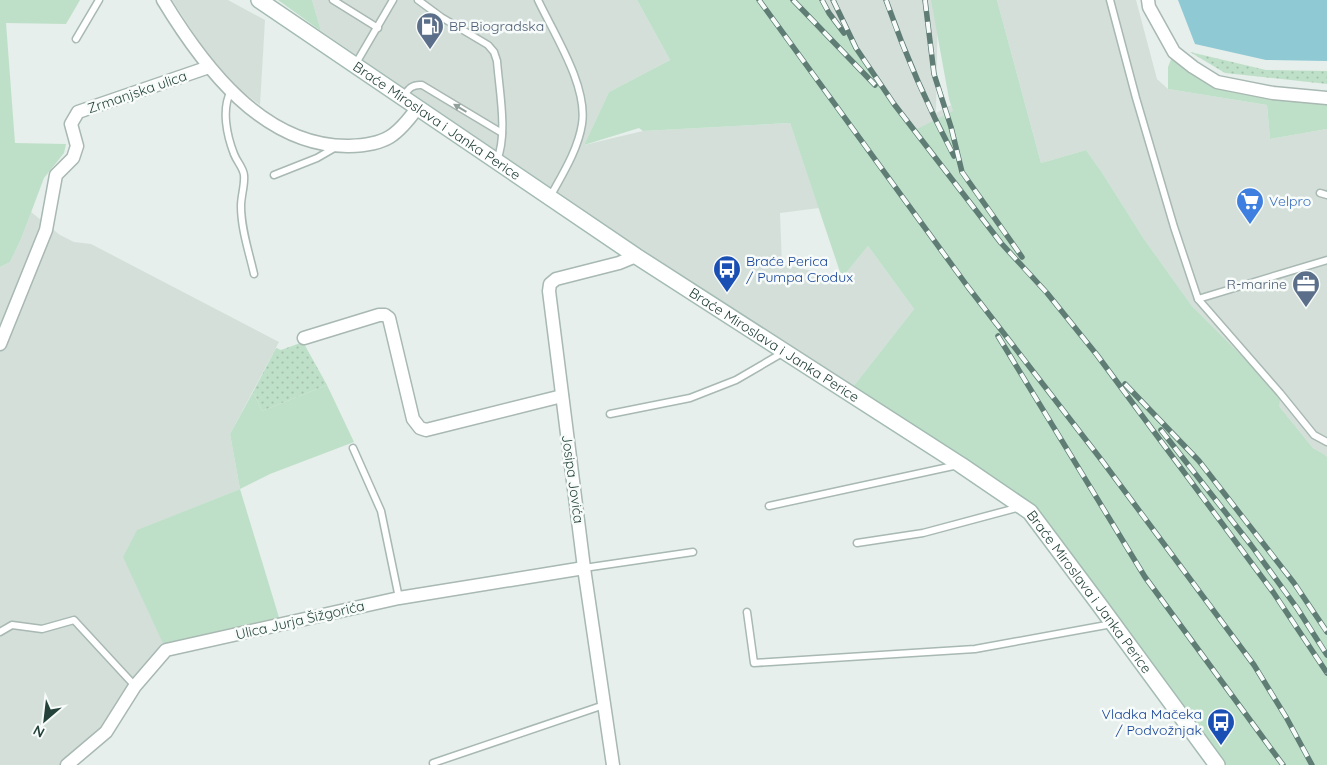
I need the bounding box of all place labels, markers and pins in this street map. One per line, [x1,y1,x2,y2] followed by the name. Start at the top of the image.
[415,11,445,50] fuel station icon: BP Biogradska
[449,17,544,35] place label: BP Biogradska
[1235,186,1265,225] supermarket icon: Velpro
[1269,192,1311,210] place label: Velpro
[746,252,853,286] place label: Braće Perica / Pumpa Crodux
[712,254,742,293] bus stop icon: Braće Perica / Pumpa Crodux
[1291,269,1321,308] office icon: R-marine
[1227,275,1287,293] place label: R-marine
[1102,705,1202,739] place label: Vladka Mačeka / Podvožnjak
[1206,707,1236,746] bus stop icon: Vladka Mačeka / Podvožnjak

